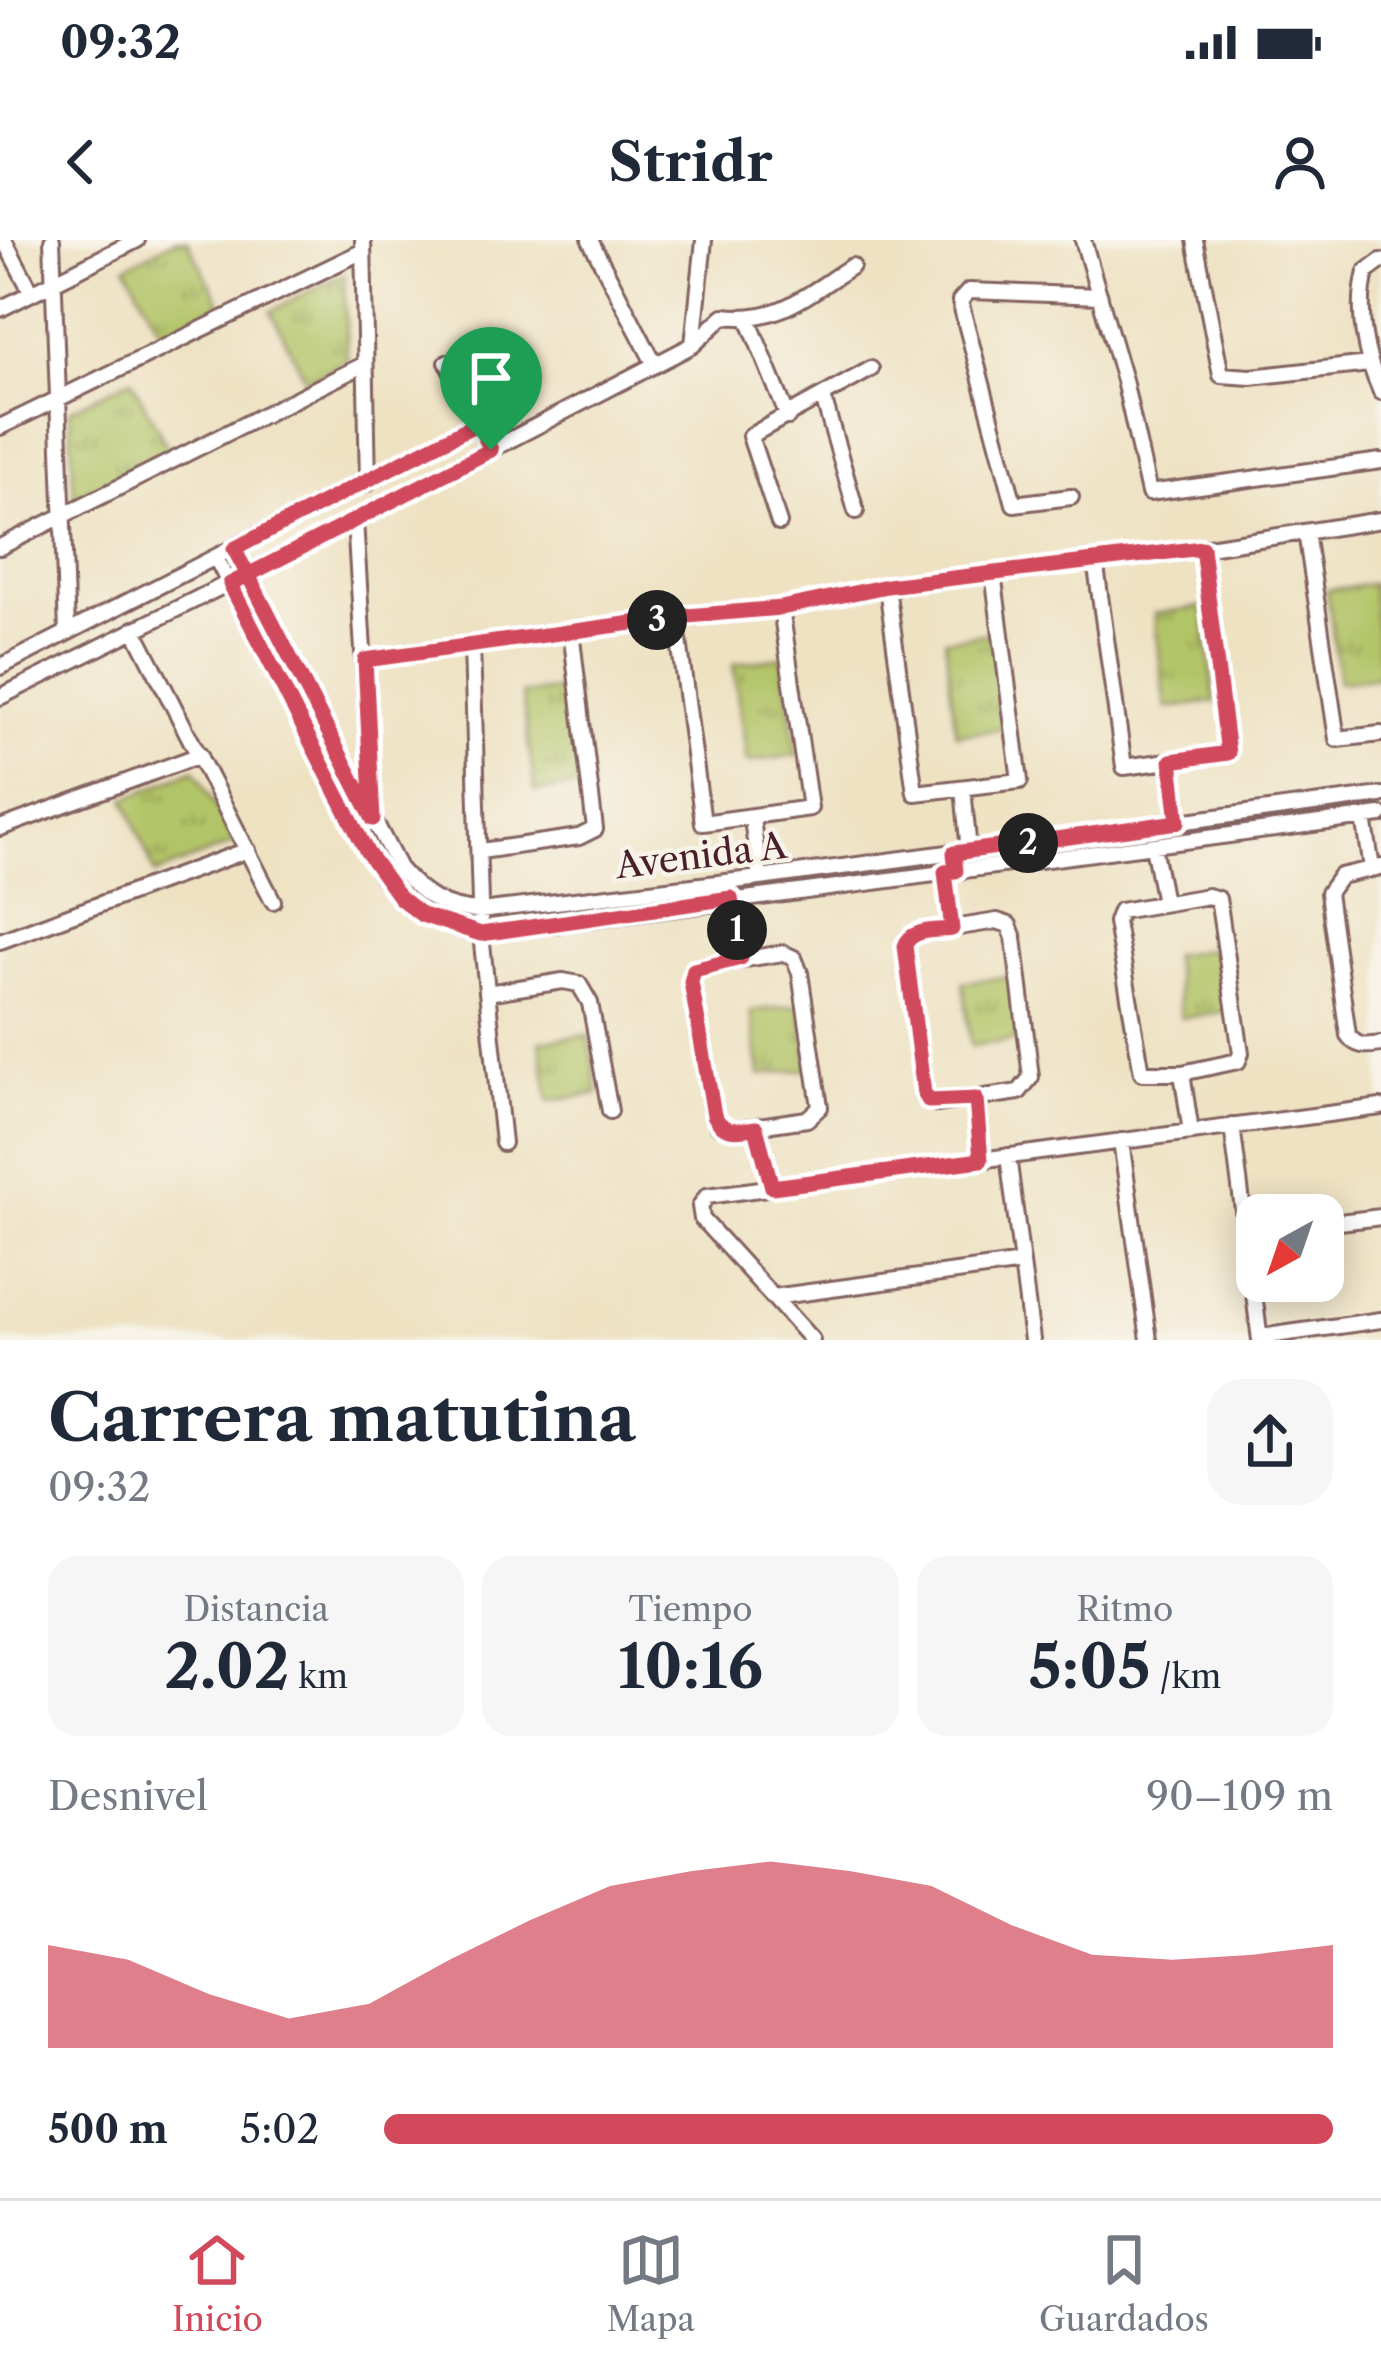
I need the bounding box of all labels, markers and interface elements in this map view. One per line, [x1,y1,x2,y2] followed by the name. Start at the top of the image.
[60,14,181,70] text: 09:32
[48,129,114,195] icon: back
[608,129,773,195] text: Stridr
[1267,129,1333,195] icon: person
[440,327,542,450] pin
[458,345,524,411] icon: arrive
[627,590,687,650] pin: 3
[648,599,666,640] text: 3
[998,813,1058,873] pin: 2
[1018,822,1038,863] text: 2
[612,823,790,887] street label: Avenida A
[707,900,767,960] pin: 1
[730,909,744,950] text: 1
[1236,1194,1344,1302] north arrow
[1236,1194,1344,1302] map controls
[48,1377,636,1458] text: Carrera matutina
[1207,1379,1333,1505] button: share
[48,1463,150,1511] text: 09:32
[183,1589,329,1630] text: Distancia
[628,1589,753,1630] text: Tiempo
[1076,1589,1173,1630] text: Ritmo
[164,1630,289,1704] text: 2.02
[618,1630,763,1704] text: 10:16
[1028,1630,1151,1704] text: 5:05
[289,1656,348,1697] text: km
[1151,1656,1221,1697] text: /km
[48,1772,208,1820] text: Desnivel
[1146,1772,1333,1820] text: 90–109 m
[48,2105,168,2153] text: 500 m
[240,2105,319,2153] text: 5:02
[172,2227,263,2340] tab: Inicio
[607,2227,695,2340] tab: Mapa
[1039,2227,1209,2340] tab: Guardados

